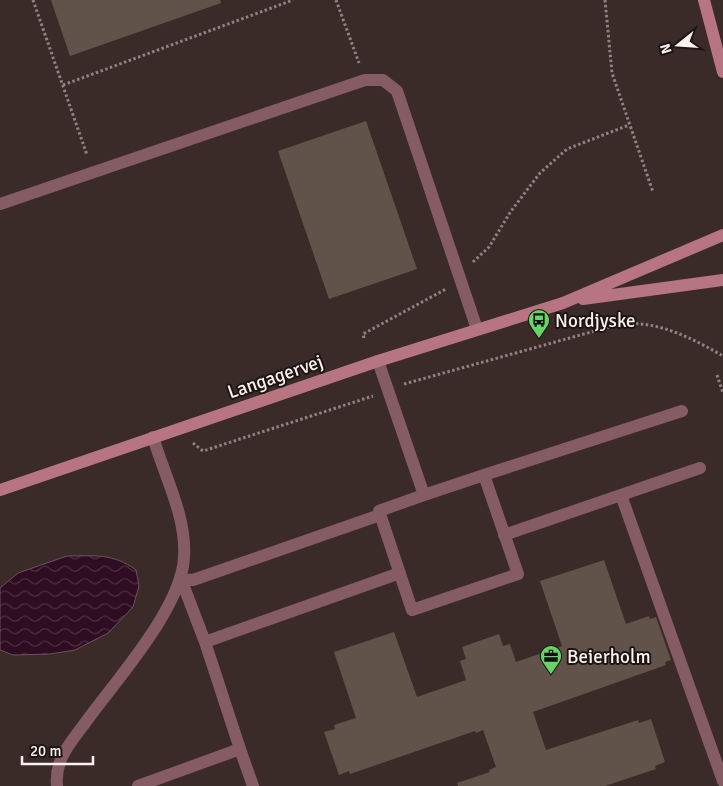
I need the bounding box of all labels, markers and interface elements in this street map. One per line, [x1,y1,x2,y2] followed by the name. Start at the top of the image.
[653,20,703,70] north arrow
[656,42,676,56] text: N
[527,308,551,339] bus stop icon: Nordjyske
[555,309,636,333] place label: Nordjyske
[224,349,326,405] street label: Langagervej
[539,644,563,675] office icon: Beierholm
[567,645,651,669] place label: Beierholm
[22,734,94,766] scale bar
[30,742,61,760] text: 20 m

